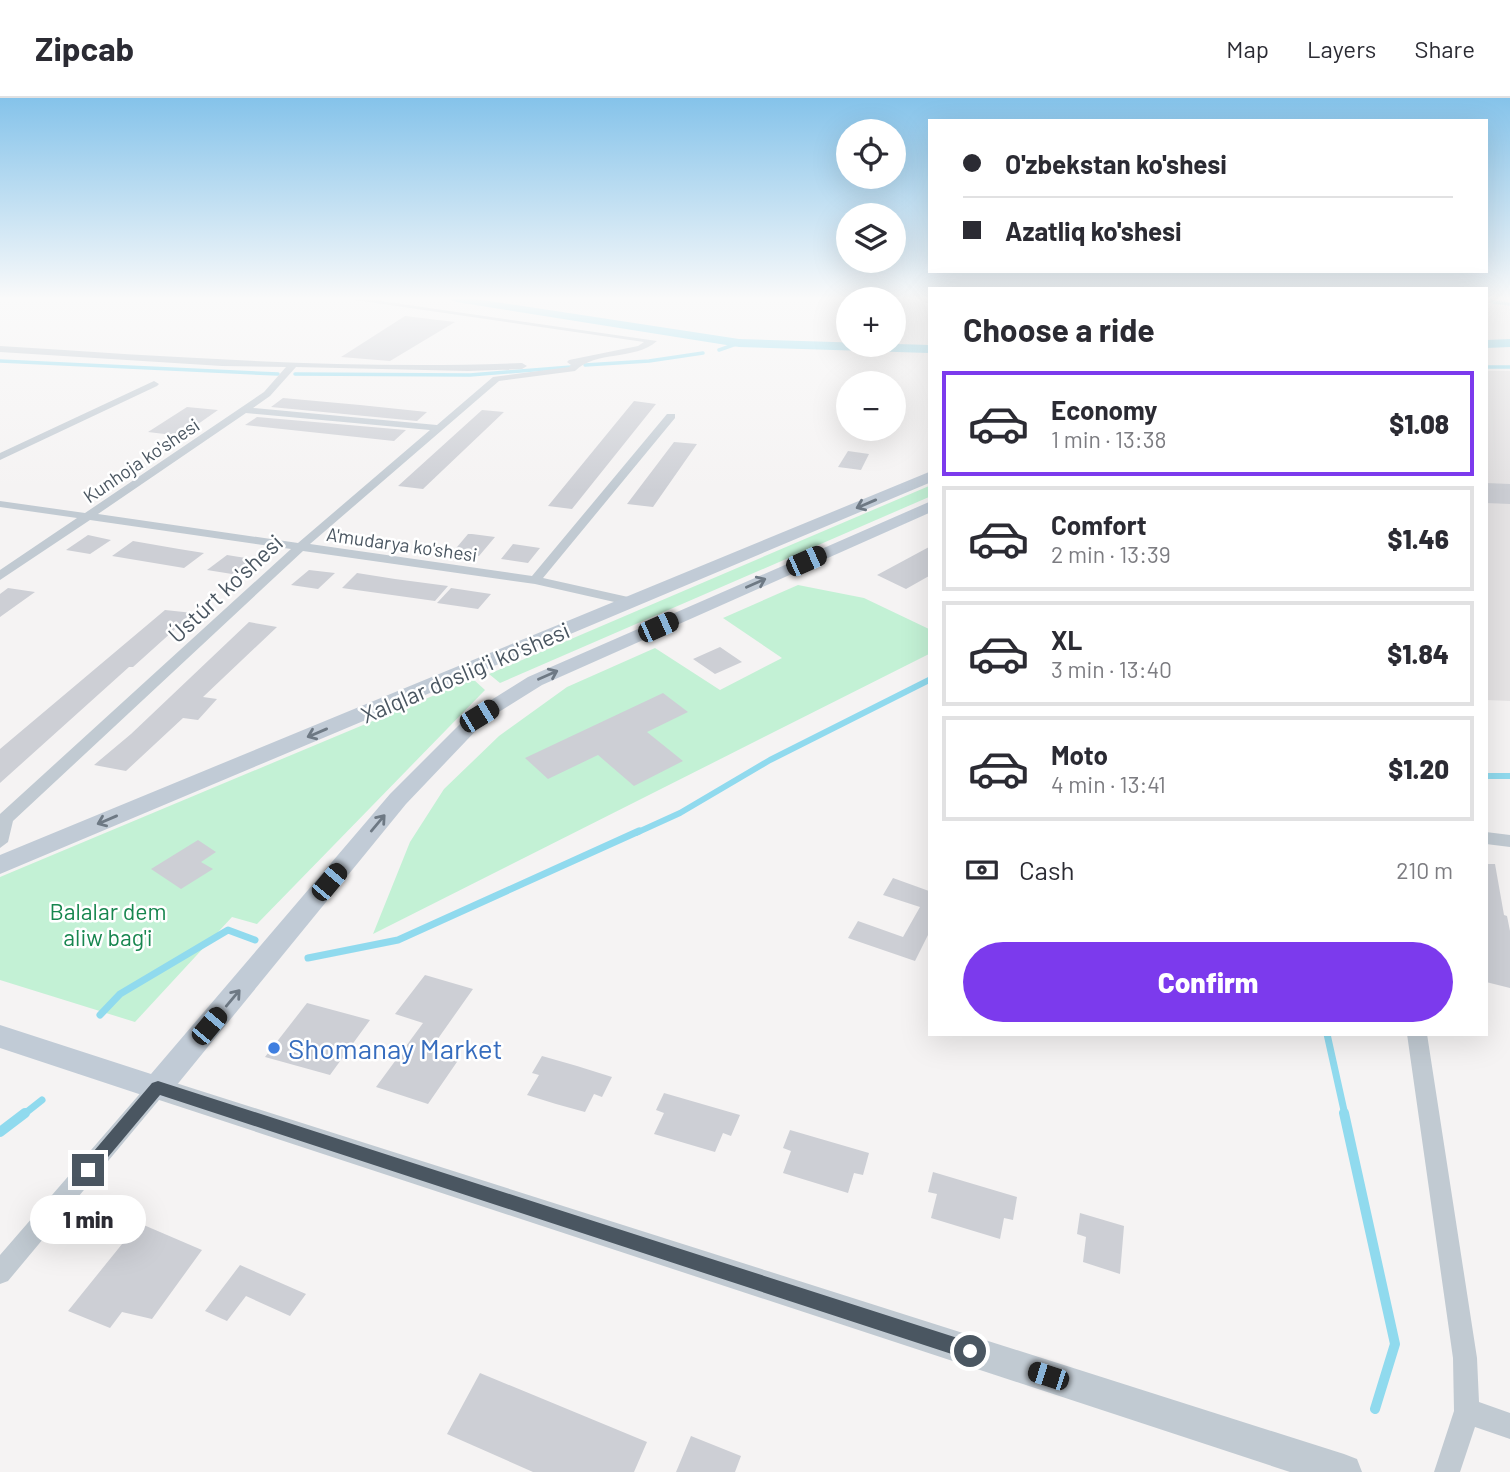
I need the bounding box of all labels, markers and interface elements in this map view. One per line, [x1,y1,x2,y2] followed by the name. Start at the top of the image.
[35,28,134,68] text: Zipcab
[1226,34,1269,63] text: Map
[1307,34,1376,63] text: Layers
[1414,34,1475,63] text: Share
[836,119,906,441] map controls
[836,119,906,189] button: locate
[1005,148,1227,179] text: O'zbekstan ko'shesi
[836,203,906,273] button: layers
[1005,215,1182,246] text: Azatliq ko'shesi
[836,287,906,357] button: +
[963,310,1155,348] text: Choose a ride
[836,371,906,441] button: −
[967,392,1030,455] icon: car
[1051,394,1157,425] text: Economy
[1389,408,1449,439] text: $1.08
[79,413,203,507] street label: Kunhoja ko'shesi
[1051,425,1166,453] text: 1 min · 13:38
[856,498,878,511] one-way arrow
[967,507,1030,570] icon: car
[1051,509,1147,540] text: Comfort
[325,522,479,566] street label: A'mudarya ko'shesi
[1387,523,1449,554] text: $1.46
[162,528,288,648] street label: Ústúrt ko'shesi
[1051,540,1171,568] text: 2 min · 13:39
[783,543,830,579] car
[745,576,767,589] one-way arrow
[635,609,682,645] car
[356,615,574,729] street label: Xalqlar doslig'i ko'shesi
[967,622,1030,685] icon: car
[1051,624,1082,655] text: XL
[1387,638,1449,669] text: $1.84
[1051,655,1172,683] text: 3 min · 13:40
[537,668,558,681] one-way arrow
[456,696,503,736] car
[307,727,329,740] one-way arrow
[967,737,1030,800] icon: car
[1051,739,1108,770] text: Moto
[1388,753,1449,784] text: $1.20
[1051,770,1166,798] text: 4 min · 13:41
[370,814,386,832] one-way arrow
[97,815,119,828] one-way arrow
[963,851,1001,889] icon: cash
[1019,854,1074,885] text: Cash
[1396,856,1453,884] text: 210 m
[308,859,351,905] car
[50,897,166,951] park label: Balalar dem aliw bag'i
[963,942,1453,1022] button: Confirm
[225,989,240,1007] one-way arrow
[188,1003,231,1049] car
[288,1031,503,1065] place label: Shomanay Market
[266,1040,282,1056] marker: Shomanay Market
[72,1154,104,1186] route end
[30,1194,146,1244] callout: 1 min
[63,1205,113,1233] text: 1 min
[954,1335,986,1367] route start
[1025,1360,1072,1392] car

